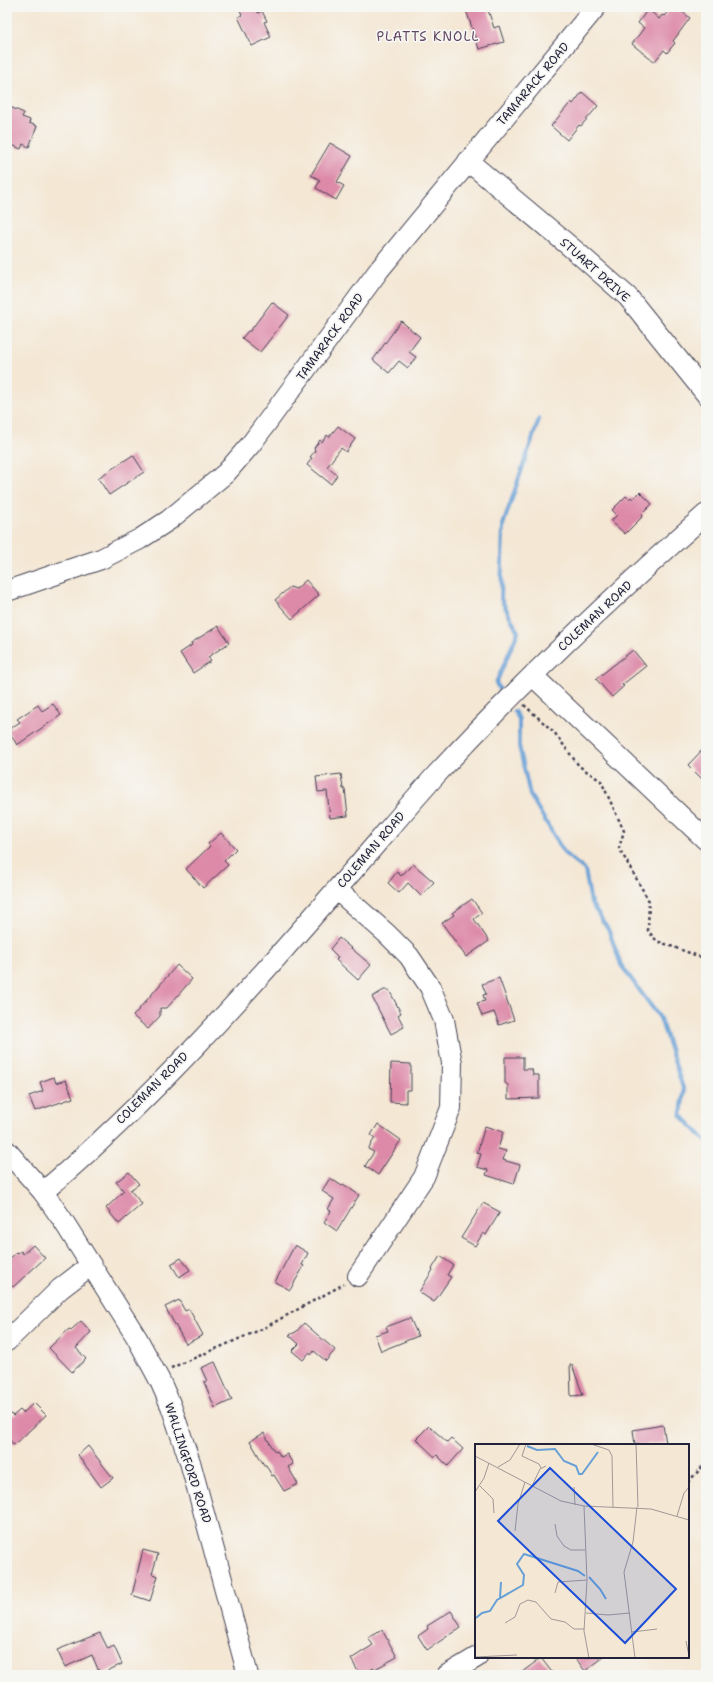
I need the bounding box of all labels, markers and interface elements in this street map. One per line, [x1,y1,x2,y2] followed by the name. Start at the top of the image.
[377,28,479,45] district label: PLATTS KNOLL
[493,39,573,129] street label: TAMARACK ROAD
[557,234,633,306] street label: STUART DRIVE
[293,290,367,384] street label: TAMARACK ROAD
[554,577,636,655] street label: COLEMAN ROAD
[333,808,409,891] street label: COLEMAN ROAD
[112,1048,192,1128] street label: COLEMAN ROAD
[161,1401,215,1525] street label: WALLINGFORD ROAD
[475,1444,689,1658] inset map

